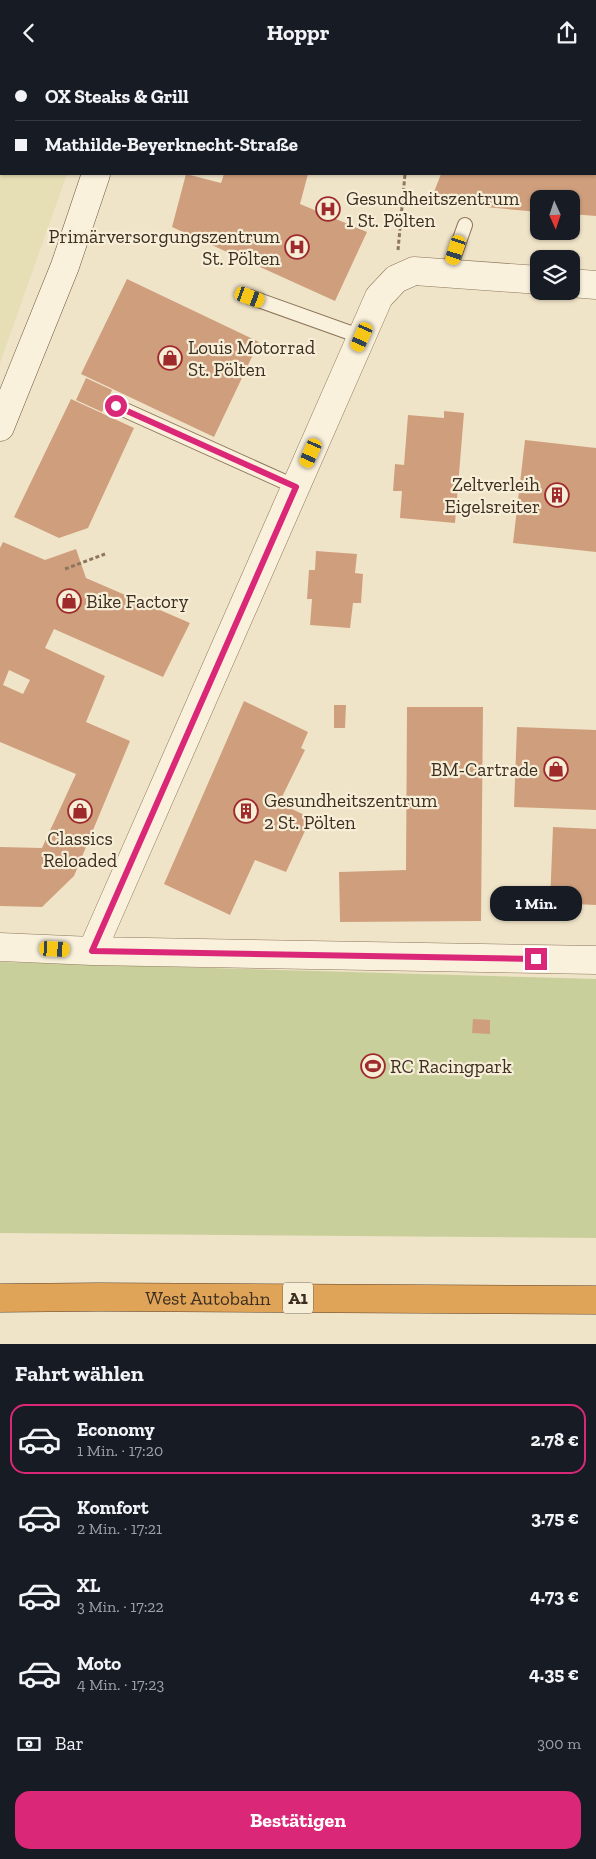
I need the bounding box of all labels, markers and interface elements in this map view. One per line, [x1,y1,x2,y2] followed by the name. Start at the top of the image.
[15,19,43,47] icon: back
[267,19,329,46] text: Hoppr
[553,19,581,47] icon: share
[45,85,189,108] text: OX Steaks & Grill
[45,133,298,156] text: Mathilde-Beyerknecht-Straße
[346,187,520,232] place label: Gesundheitszentrum 1 St. Pölten
[530,190,580,240] north arrow
[530,190,580,300] map controls
[315,196,341,222] hospital icon: Gesundheitszentrum 1 St. Pölten
[49,225,281,270] place label: Primärversorgungszentrum St. Pölten
[444,233,467,267] car
[284,234,310,260] hospital icon: Primärversorgungszentrum St. Pölten
[530,250,580,300] button: layers
[233,285,266,309] car
[349,320,374,354] car
[188,336,316,381] place label: Louis Motorrad St. Pölten
[157,345,183,371] shop icon: Louis Motorrad St. Pölten
[105,395,127,417] route start
[298,436,323,470] car
[445,473,540,518] place label: Zeltverleih Eigelsreiter
[544,482,570,508] building icon: Zeltverleih Eigelsreiter
[56,588,82,614] shop icon: Bike Factory
[86,590,189,613] place label: Bike Factory
[543,756,569,782] shop icon: BM-Cartrade
[431,758,538,781] place label: BM-Cartrade
[264,789,438,834] place label: Gesundheitszentrum 2 St. Pölten
[67,798,93,824] shop icon: Classics Reloaded
[233,798,259,824] building icon: Gesundheitszentrum 2 St. Pölten
[43,827,118,872] place label: Classics Reloaded
[490,887,582,921] callout: 1 Min.
[515,894,557,913] text: 1 Min.
[39,941,70,957] car
[525,948,547,970] route end
[360,1053,386,1079] sports icon: RC Racingpark
[390,1055,512,1078] place label: RC Racingpark
[283,1283,313,1313] road number: A1
[145,1286,271,1310] street label: West Autobahn
[15,1360,144,1387] text: Fahrt wählen
[17,1417,62,1462] icon: car
[77,1418,155,1441] text: Economy
[531,1428,579,1451] text: 2.78 €
[77,1441,163,1460] text: 1 Min. · 17:20
[17,1495,62,1540] icon: car
[77,1496,149,1519] text: Komfort
[531,1506,579,1529] text: 3.75 €
[77,1519,162,1538] text: 2 Min. · 17:21
[17,1573,62,1618] icon: car
[77,1574,100,1597] text: XL
[530,1584,579,1607] text: 4.73 €
[77,1597,164,1616] text: 3 Min. · 17:22
[17,1651,62,1696] icon: car
[77,1652,121,1675] text: Moto
[529,1662,579,1685] text: 4.35 €
[77,1675,164,1694] text: 4 Min. · 17:23
[15,1730,43,1758] icon: cash
[55,1732,84,1755] text: Bar
[537,1734,581,1753] text: 300 m
[15,1791,581,1849] button: Bestätigen

